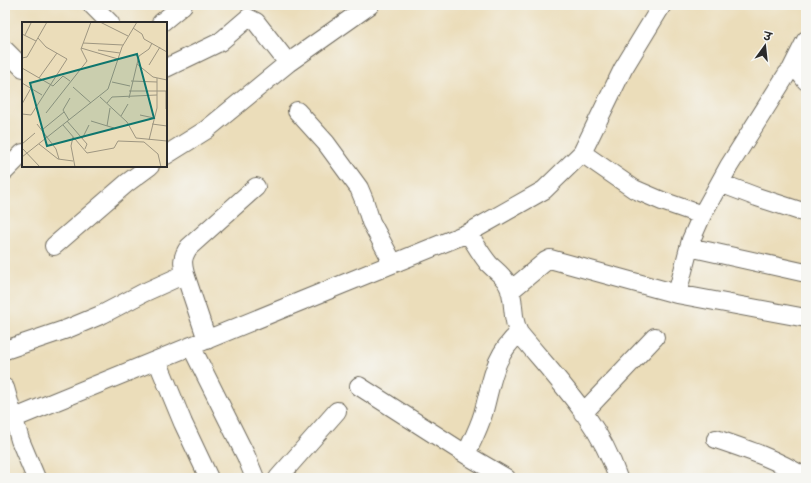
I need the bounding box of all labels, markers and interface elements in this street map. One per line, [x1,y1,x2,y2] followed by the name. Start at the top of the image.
[22,22,167,167] inset map
[745,26,785,66] north arrow
[761,28,775,45] text: उ

